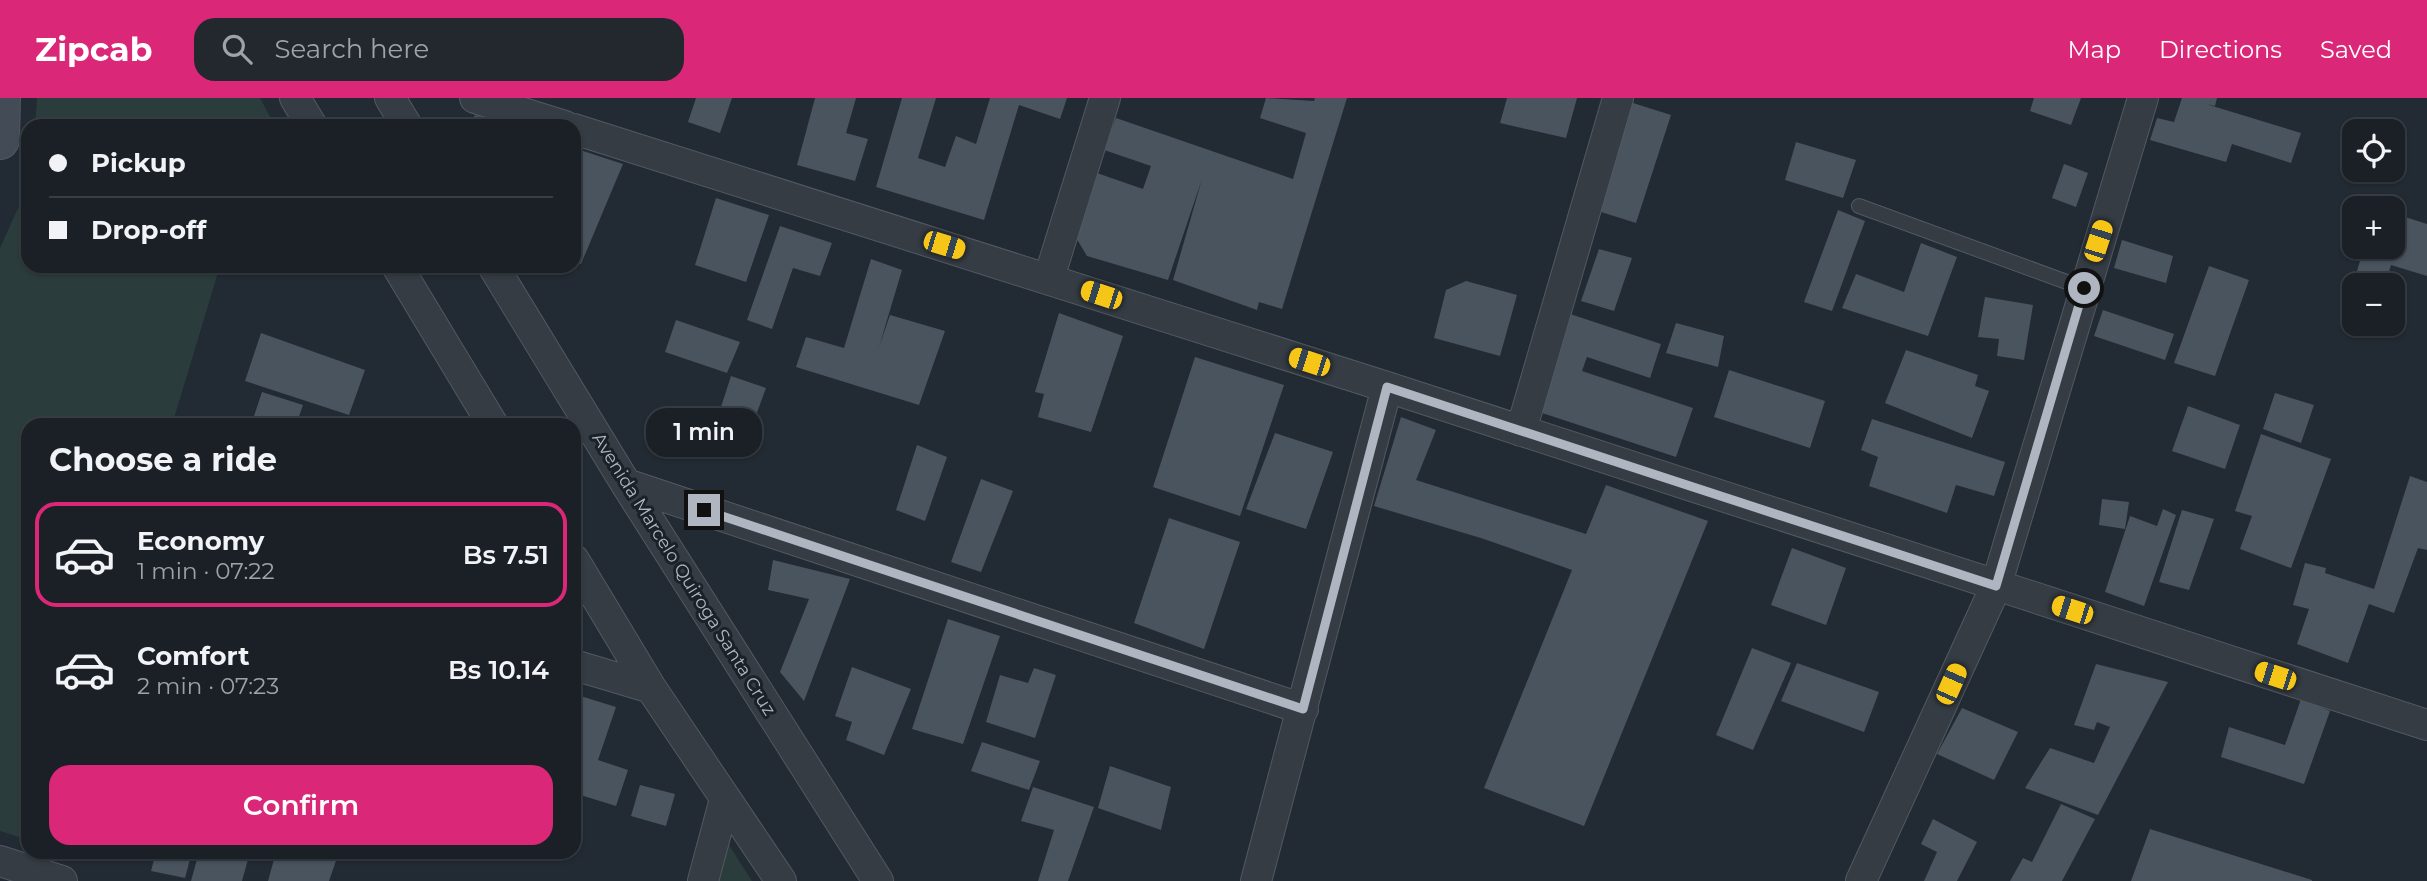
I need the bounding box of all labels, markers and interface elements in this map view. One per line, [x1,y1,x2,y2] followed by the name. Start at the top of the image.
[194,18,684,81] search box
[35,29,152,69] text: Zipcab
[218,30,256,68] icon: search
[274,33,429,65] text: Search here
[2068,35,2121,64] text: Map
[2159,35,2282,64] text: Directions
[2320,35,2392,64] text: Saved
[2342,119,2405,336] map controls
[2342,119,2405,182] button: locate
[91,147,186,179] text: Pickup
[2342,196,2405,259] button: +
[91,214,206,246] text: Drop-off
[2082,218,2115,264] car
[921,229,968,261] car
[2068,272,2100,304] route start
[2342,273,2405,336] button: −
[1078,279,1125,311] car
[1286,346,1333,378] car
[646,408,762,458] callout: 1 min
[673,418,735,446] text: 1 min
[587,429,781,719] street label: Avenida Marcelo Quiroga Santa Cruz
[49,440,277,479] text: Choose a ride
[688,494,720,526] route end
[53,523,116,586] icon: car
[137,525,264,557] text: Economy
[463,539,549,571] text: Bs 7.51
[137,557,274,585] text: 1 min · 07:22
[2049,594,2096,626] car
[53,638,116,701] icon: car
[137,640,249,672] text: Comfort
[448,654,549,686] text: Bs 10.14
[2252,660,2299,692] car
[1933,661,1970,707] car
[137,672,279,700] text: 2 min · 07:23
[49,765,553,845] button: Confirm

